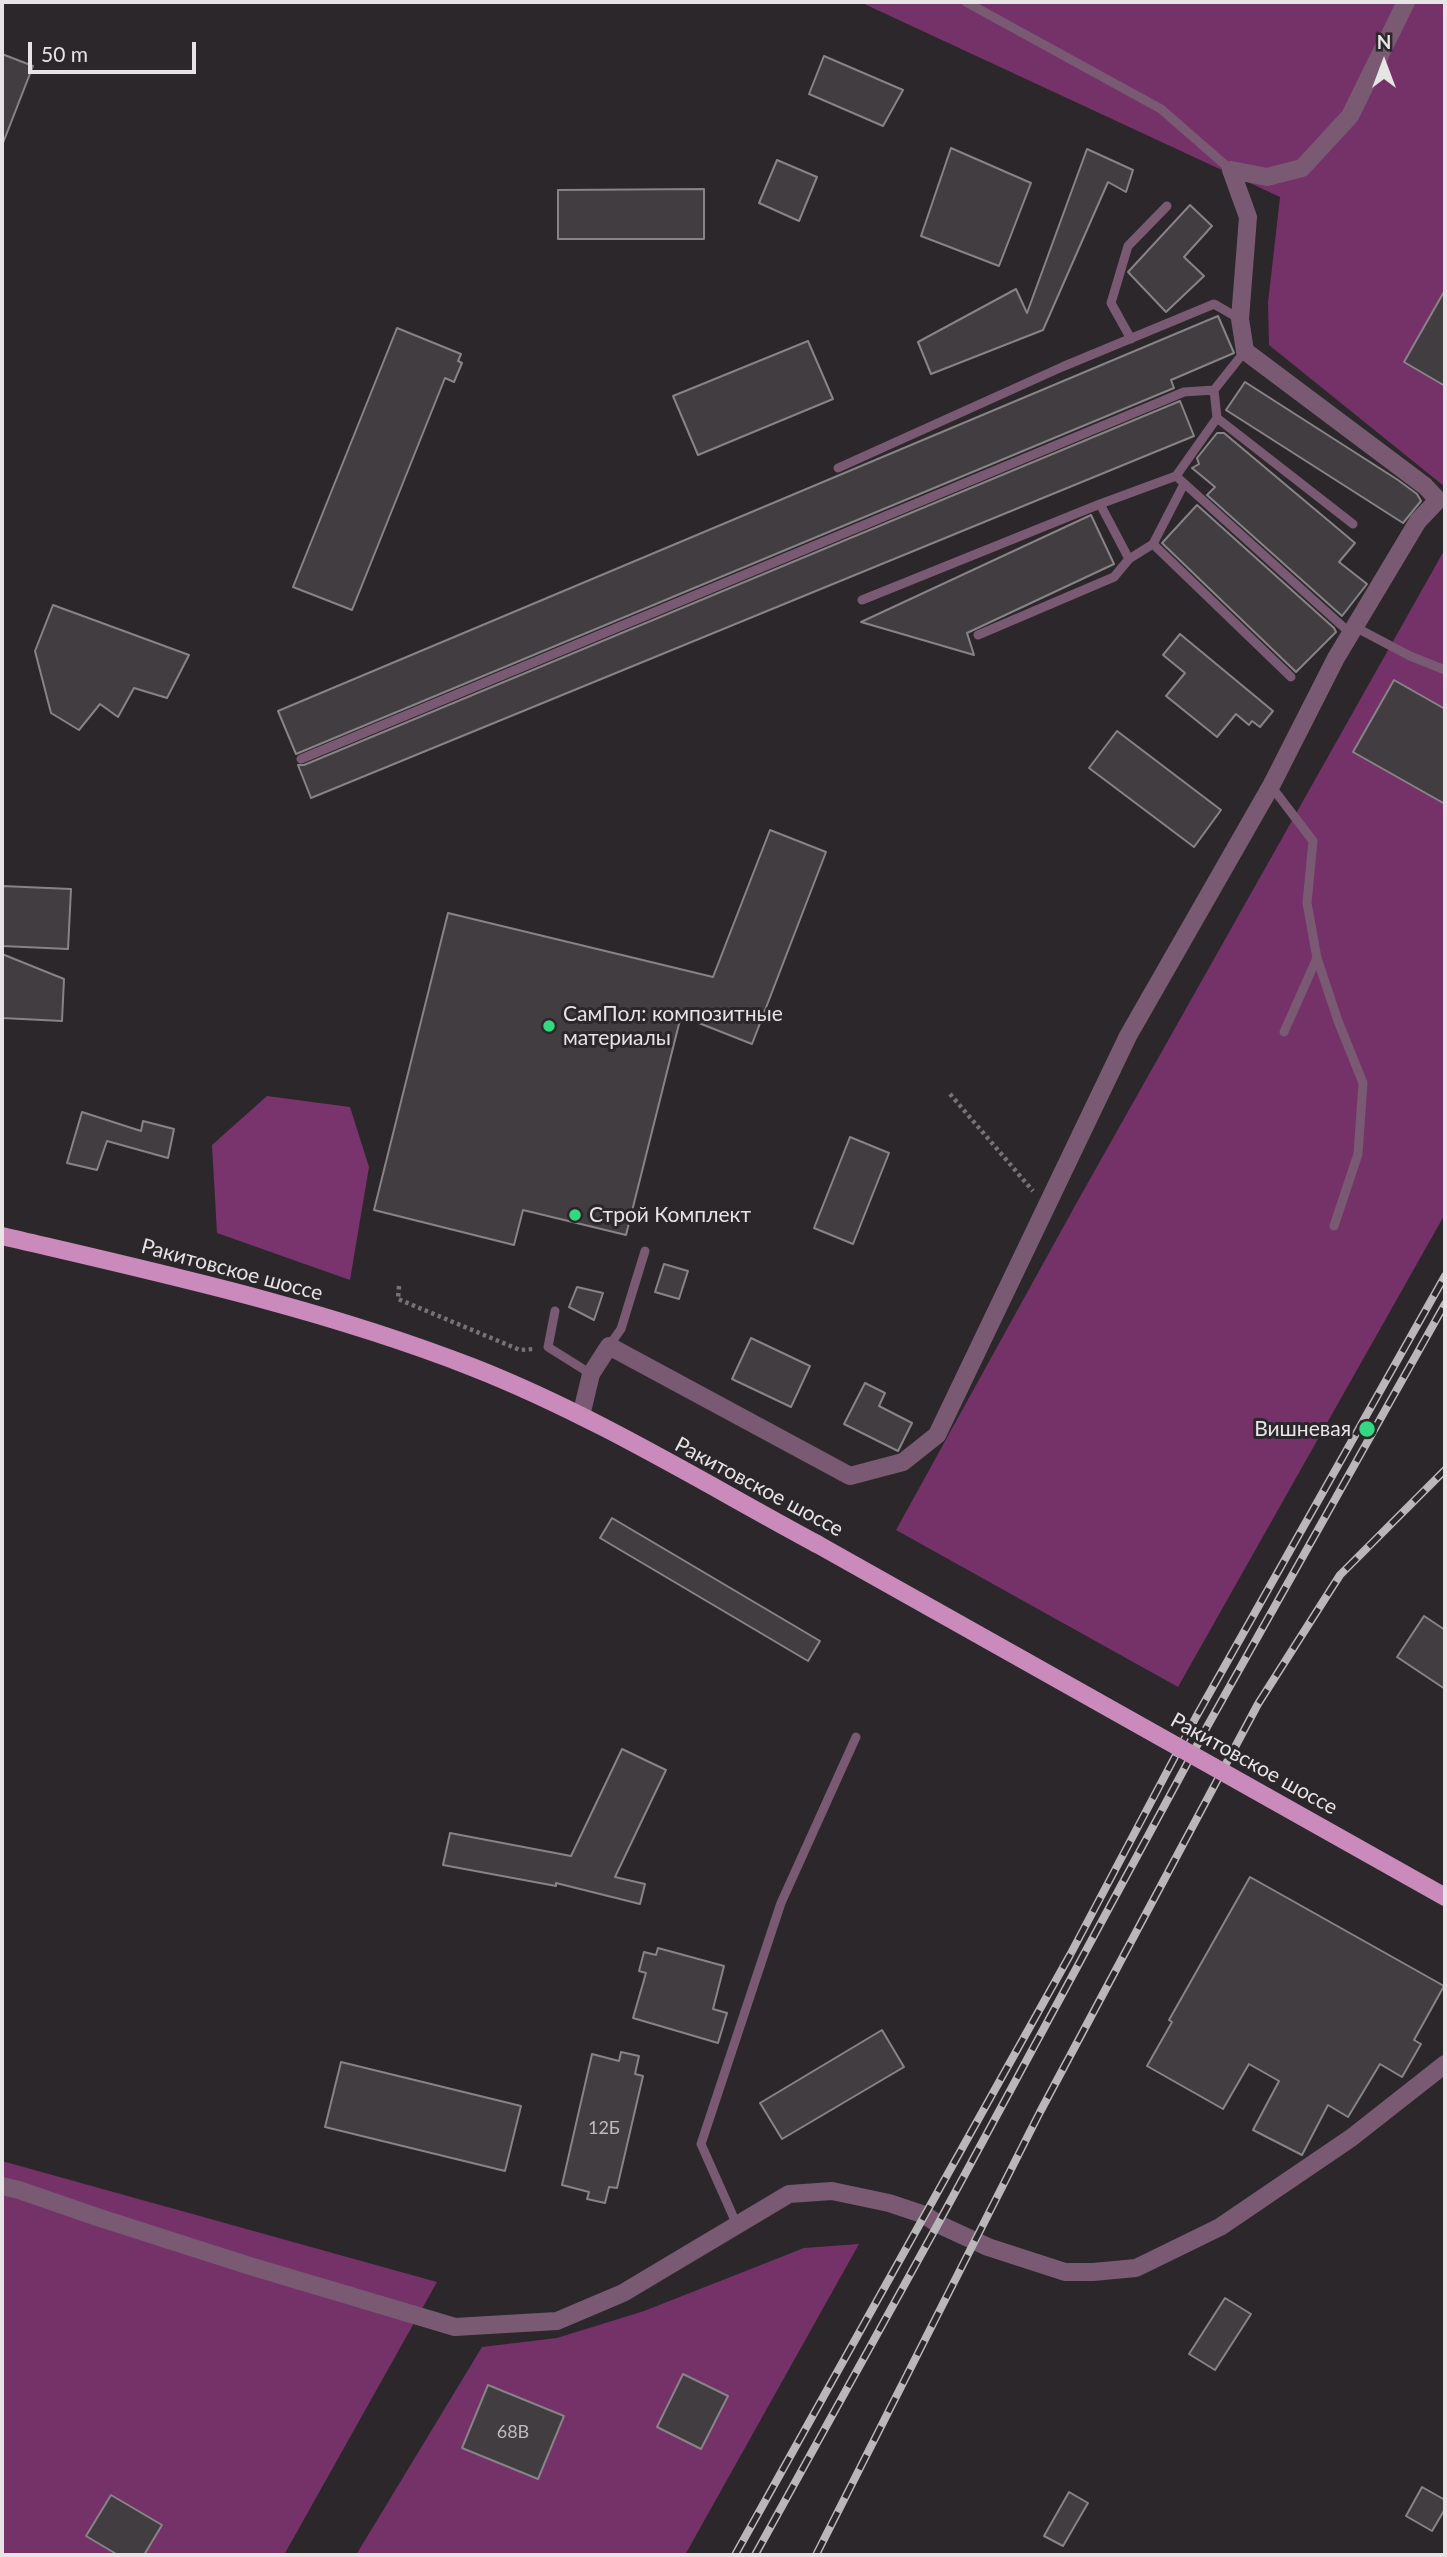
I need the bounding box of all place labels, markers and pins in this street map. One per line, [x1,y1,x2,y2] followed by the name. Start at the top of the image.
[563,1001,783,1051] place label: СамПол: композитные материалы
[541,1018,557,1034] marker: СамПол: композитные материалы
[589,1202,751,1228] place label: Строй Комплект
[567,1207,583,1223] marker: Строй Комплект
[1254,1416,1351,1442] place label: Вишневая
[1357,1419,1377,1439] marker: Вишневая

